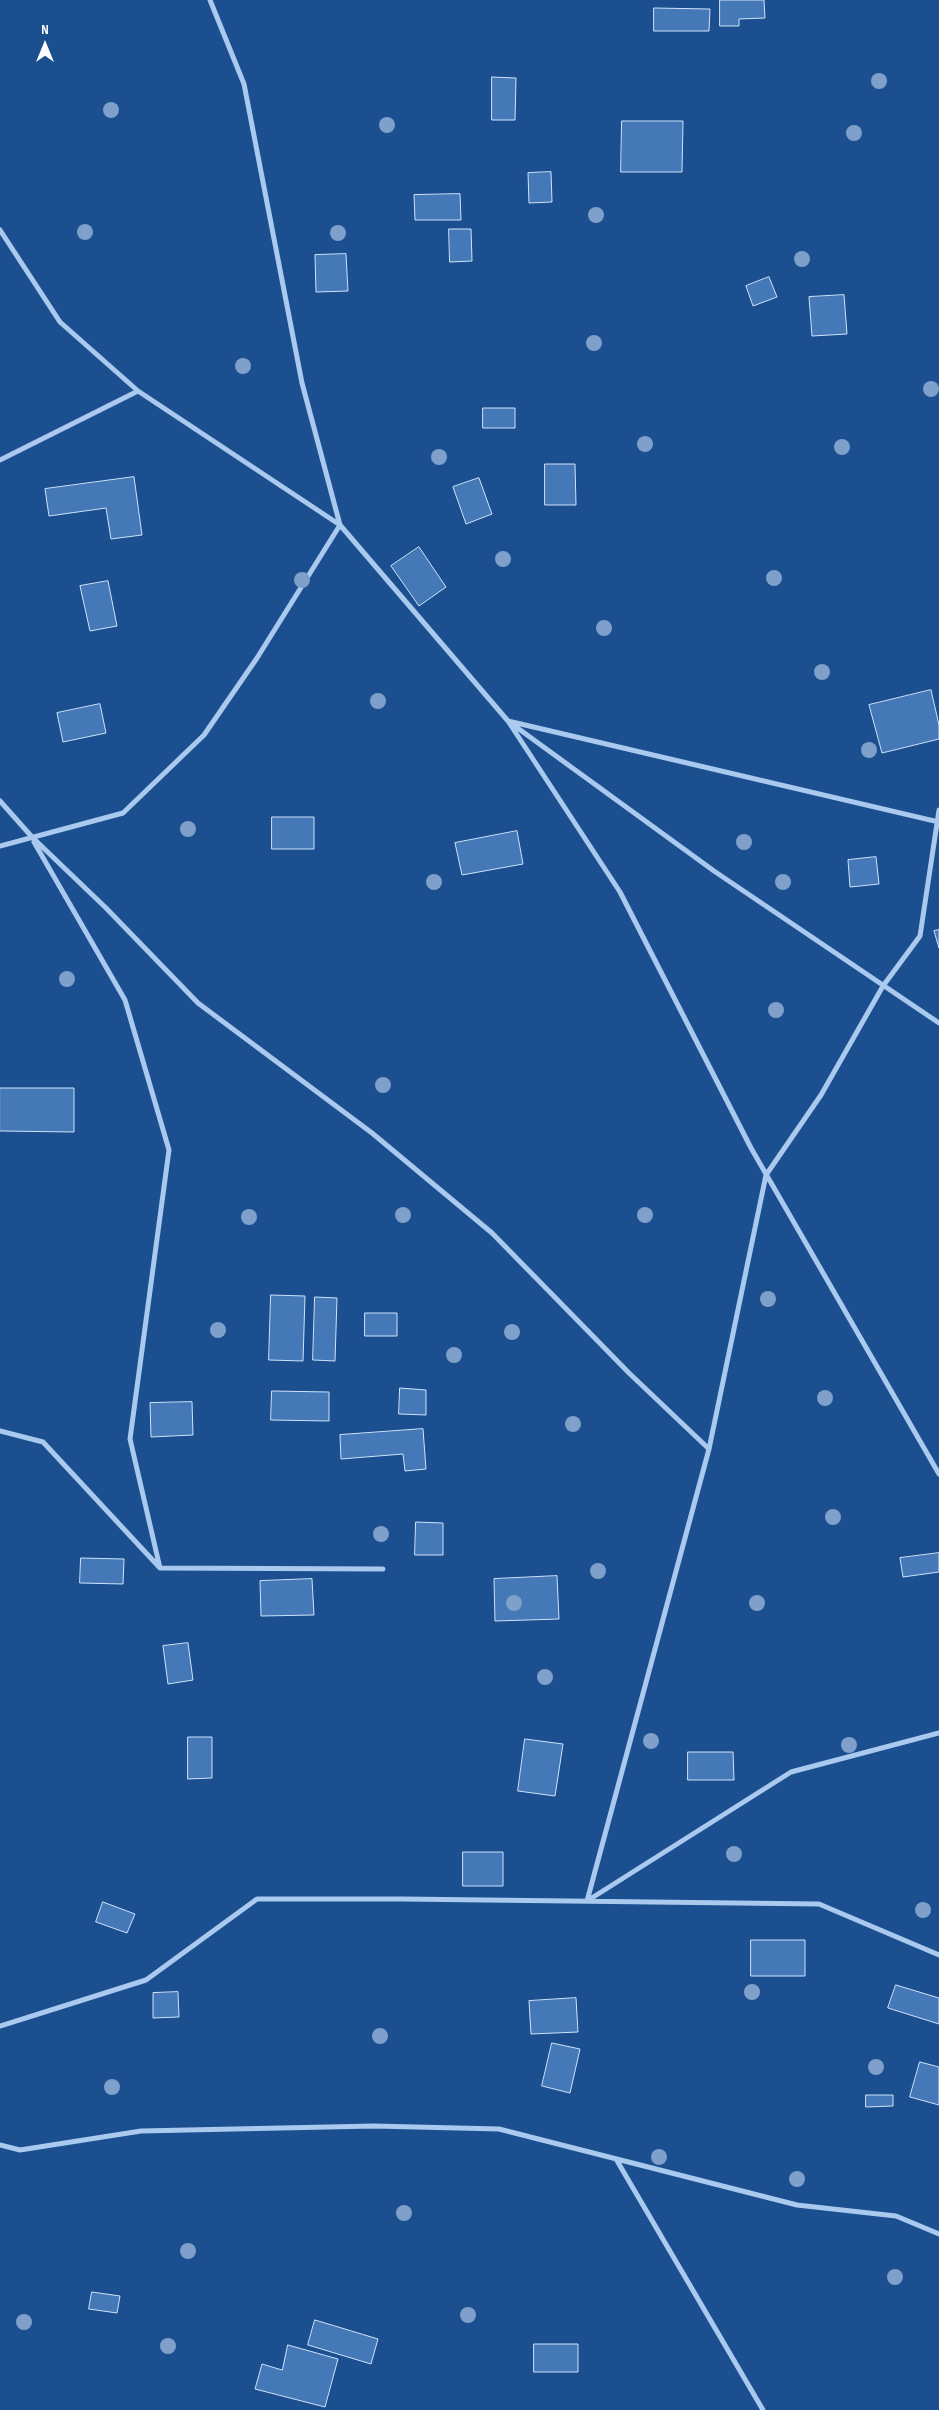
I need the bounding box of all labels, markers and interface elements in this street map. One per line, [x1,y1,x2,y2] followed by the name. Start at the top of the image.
[20,20,70,70] north arrow
[41,21,49,38] text: N

